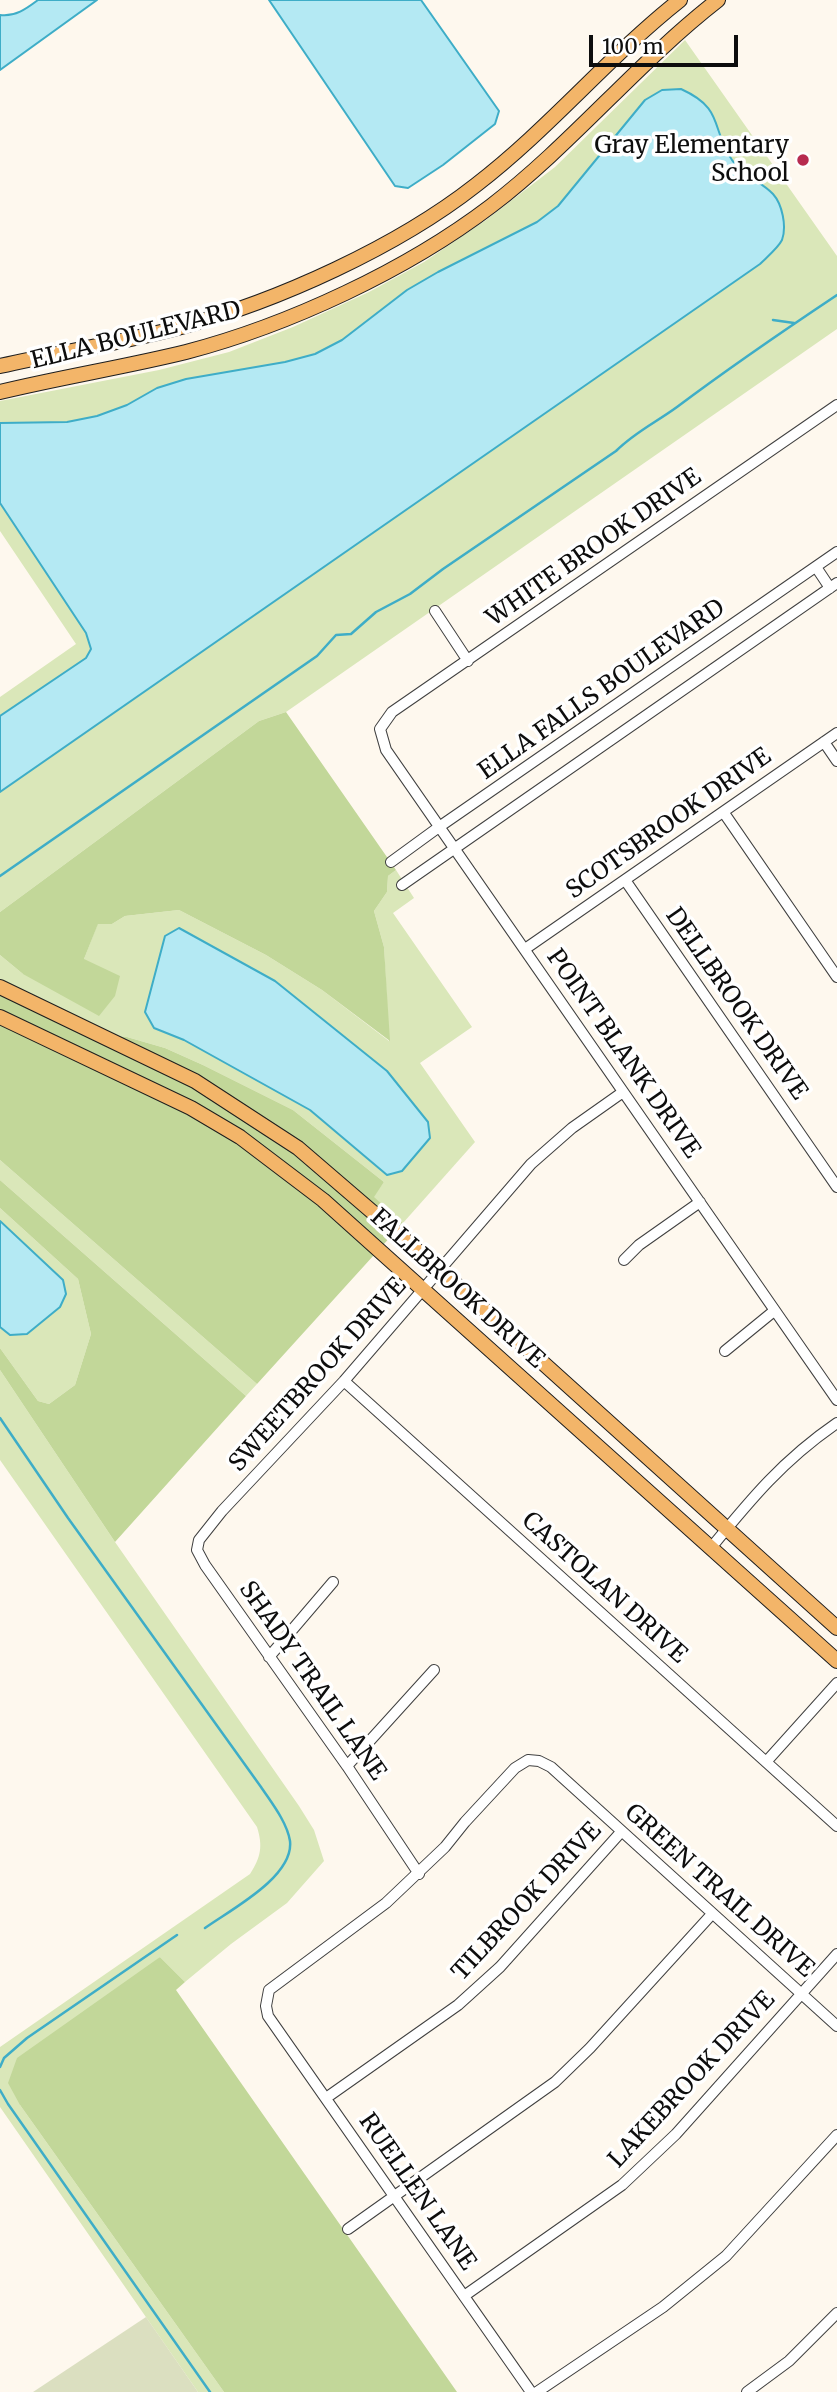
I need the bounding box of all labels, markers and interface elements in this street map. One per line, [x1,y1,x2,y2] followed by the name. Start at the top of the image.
[592,21,741,65] scale bar
[602,33,664,60] text: 100 m
[595,132,789,188] place label: Gray Elementary School
[795,152,811,168] marker: Gray Elementary School
[28,296,244,376] street label: ELLA BOULEVARD
[481,463,707,633] street label: WHITE BROOK DRIVE
[473,594,731,786] street label: ELLA FALLS BOULEVARD
[561,742,777,906] street label: SCOTSBROOK DRIVE
[659,903,813,1105] street label: DELLBROOK DRIVE
[540,944,706,1164] street label: POINT BLANK DRIVE
[364,1203,550,1375] street label: FALLBROOK DRIVE
[223,1272,413,1478] street label: SWEETBROOK DRIVE
[516,1506,692,1670] street label: CASTOLAN DRIVE
[233,1576,391,1786] street label: SHADY TRAIL LANE
[619,1798,819,1984] street label: GREEN TRAIL DRIVE
[446,1817,608,1987] street label: TILBROOK DRIVE
[603,1986,781,2174] street label: LAKEBROOK DRIVE
[352,2108,482,2276] street label: RUELLEN LANE

